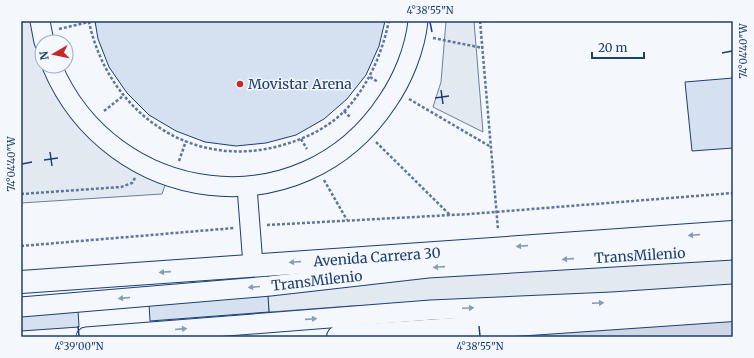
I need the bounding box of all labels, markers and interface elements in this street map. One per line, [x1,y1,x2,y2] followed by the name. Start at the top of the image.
[406,4,454,17] text: 4°38'55"N
[737,22,750,79] text: 74°04'40"W
[34,34,74,74] north arrow
[592,34,644,60] scale bar
[598,40,627,55] text: 20 m
[36,50,52,61] text: N
[248,75,352,93] place label: Movistar Arena
[235,79,245,89] marker: Movistar Arena
[5,135,18,192] text: 74°04'40"W
[688,231,700,238] one-way arrow
[516,242,528,249] one-way arrow
[312,244,441,271] street label: Avenida Carrera 30
[594,244,686,267] street label: TransMilenio
[561,256,574,262] one-way arrow
[289,259,301,266] one-way arrow
[433,264,445,271] one-way arrow
[270,267,363,295] street label: TransMilenio
[159,269,171,276] one-way arrow
[248,284,260,291] one-way arrow
[118,295,130,302] one-way arrow
[592,299,604,306] one-way arrow
[462,305,474,312] one-way arrow
[305,315,317,322] one-way arrow
[175,326,187,333] one-way arrow
[55,340,104,353] text: 4°39'00"N
[456,340,504,353] text: 4°38'55"N

